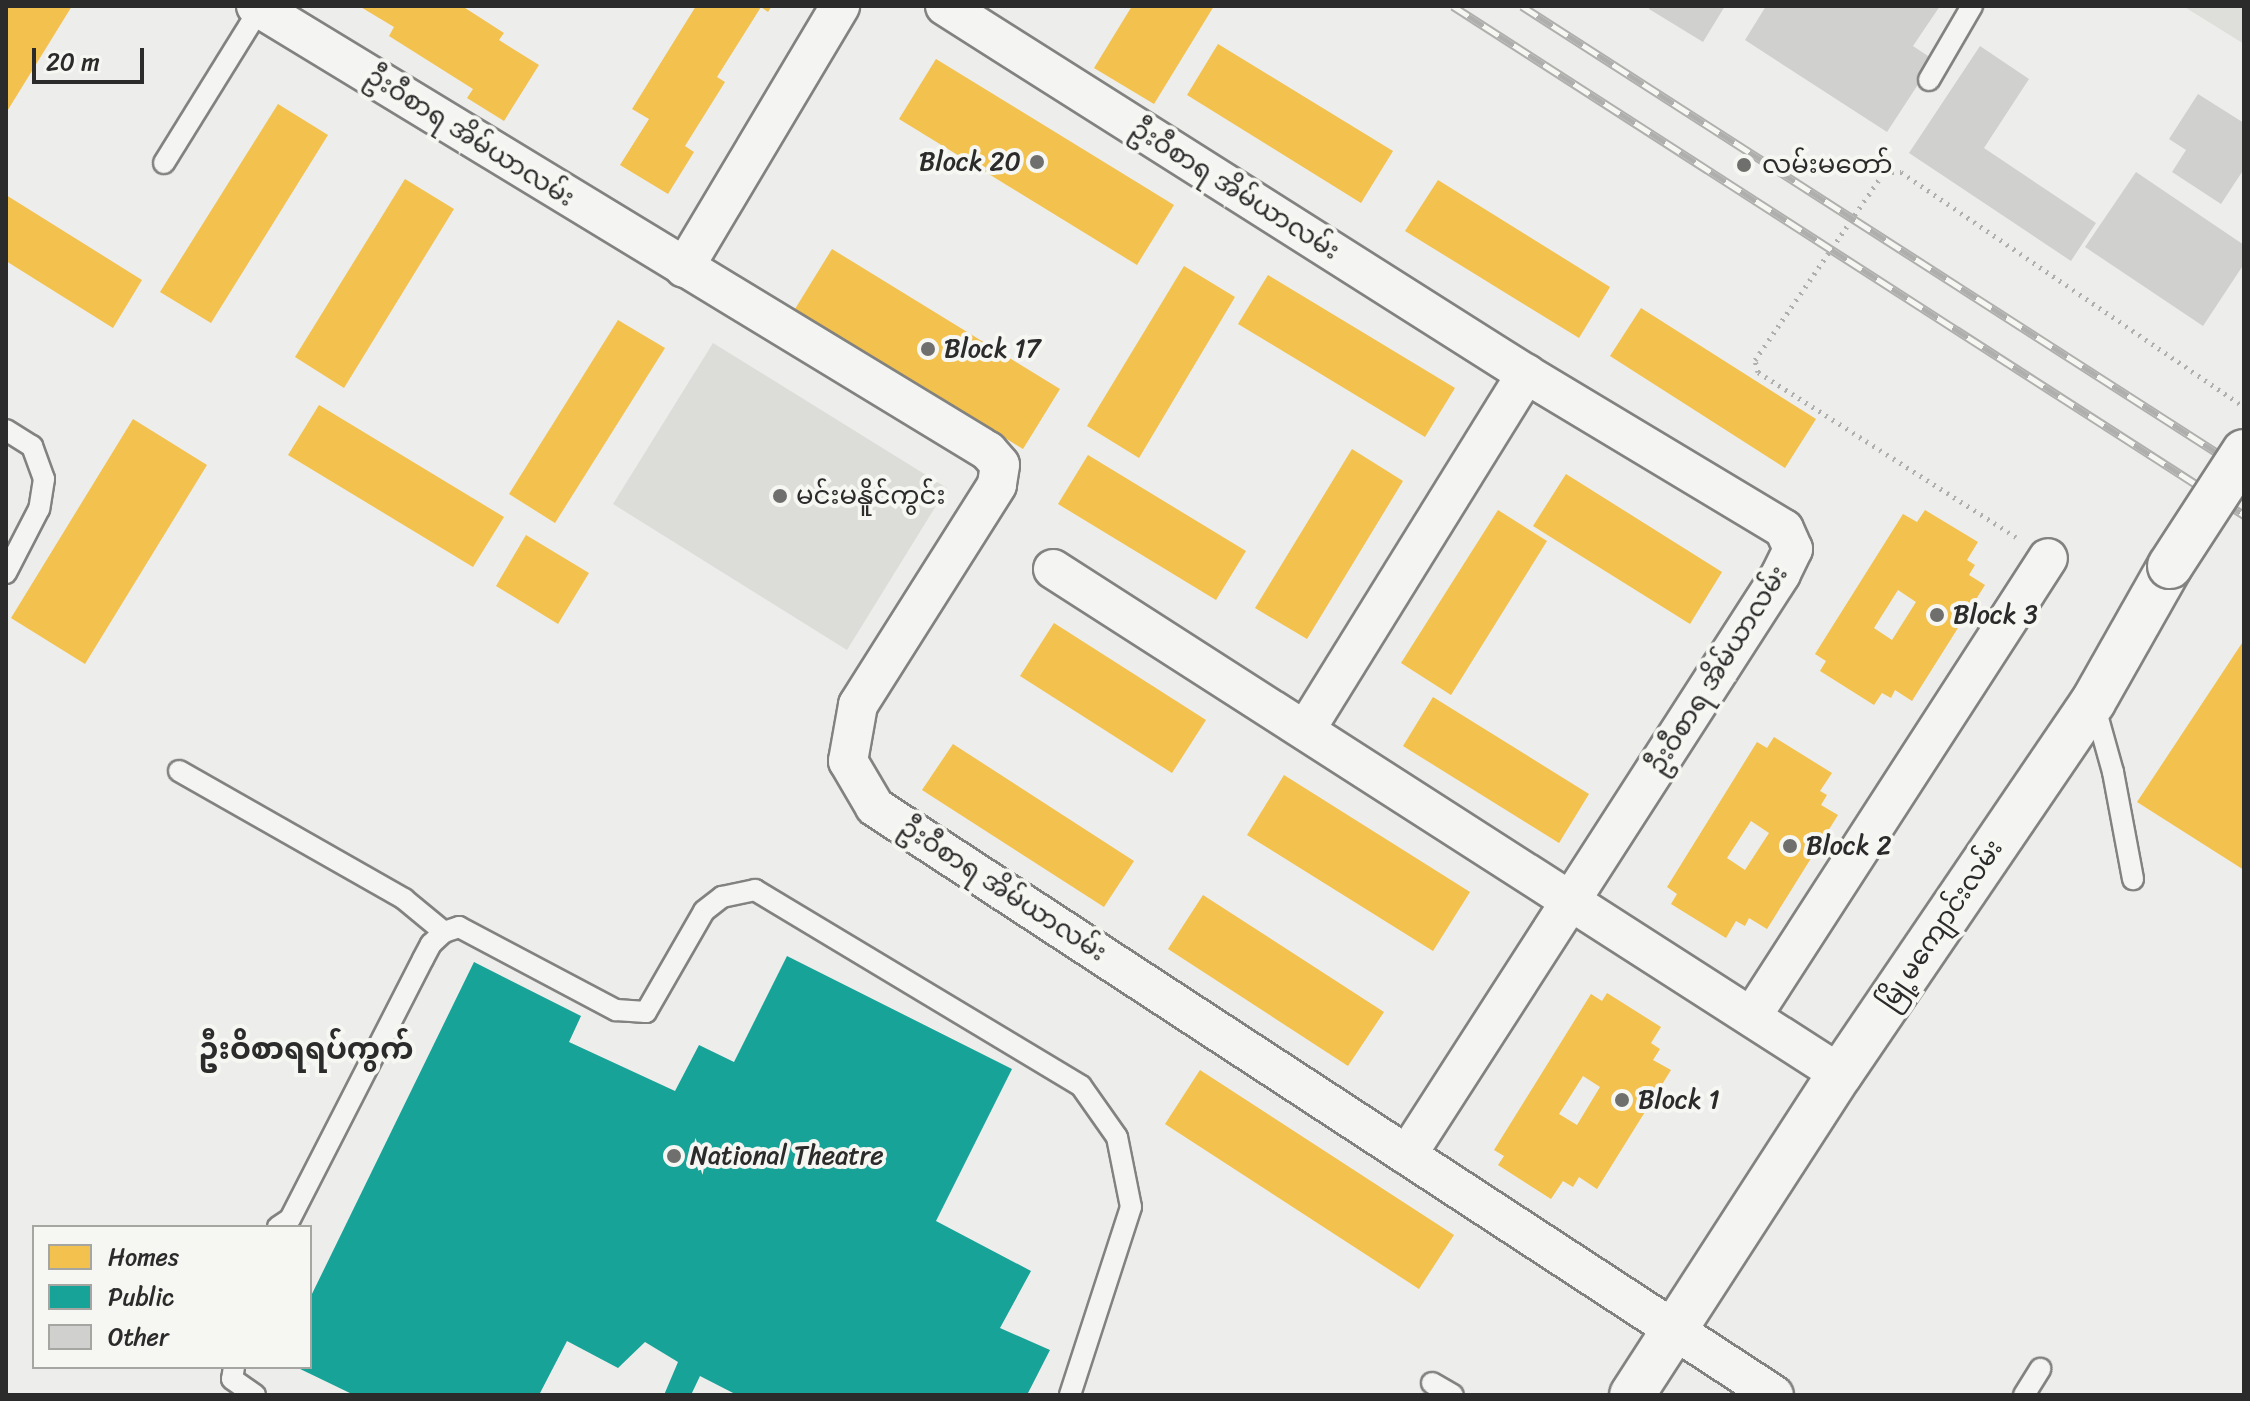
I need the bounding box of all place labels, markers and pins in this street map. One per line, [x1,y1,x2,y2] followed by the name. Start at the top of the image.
[919,146,1021,178] place label: Block 20
[1762,149,1893,181] place label: လမ်းမတော်
[1028,153,1046,171] marker: Block 20
[1733,154,1755,176] marker: လမ်းမတော်
[944,333,1041,365] place label: Block 17
[919,340,937,358] marker: Block 17
[796,480,945,512] place label: မင်းမနိူင်ကွင်း
[771,487,789,505] marker: မင်းမနိူင်ကွင်း
[1953,599,2038,631] place label: Block 3
[1928,606,1946,624] marker: Block 3
[1806,830,1892,862] place label: Block 2
[1781,837,1799,855] marker: Block 2
[1638,1084,1720,1116] place label: Block 1
[1613,1091,1631,1109] marker: Block 1
[690,1140,883,1172] place label: National Theatre
[665,1147,683,1165] marker: National Theatre

